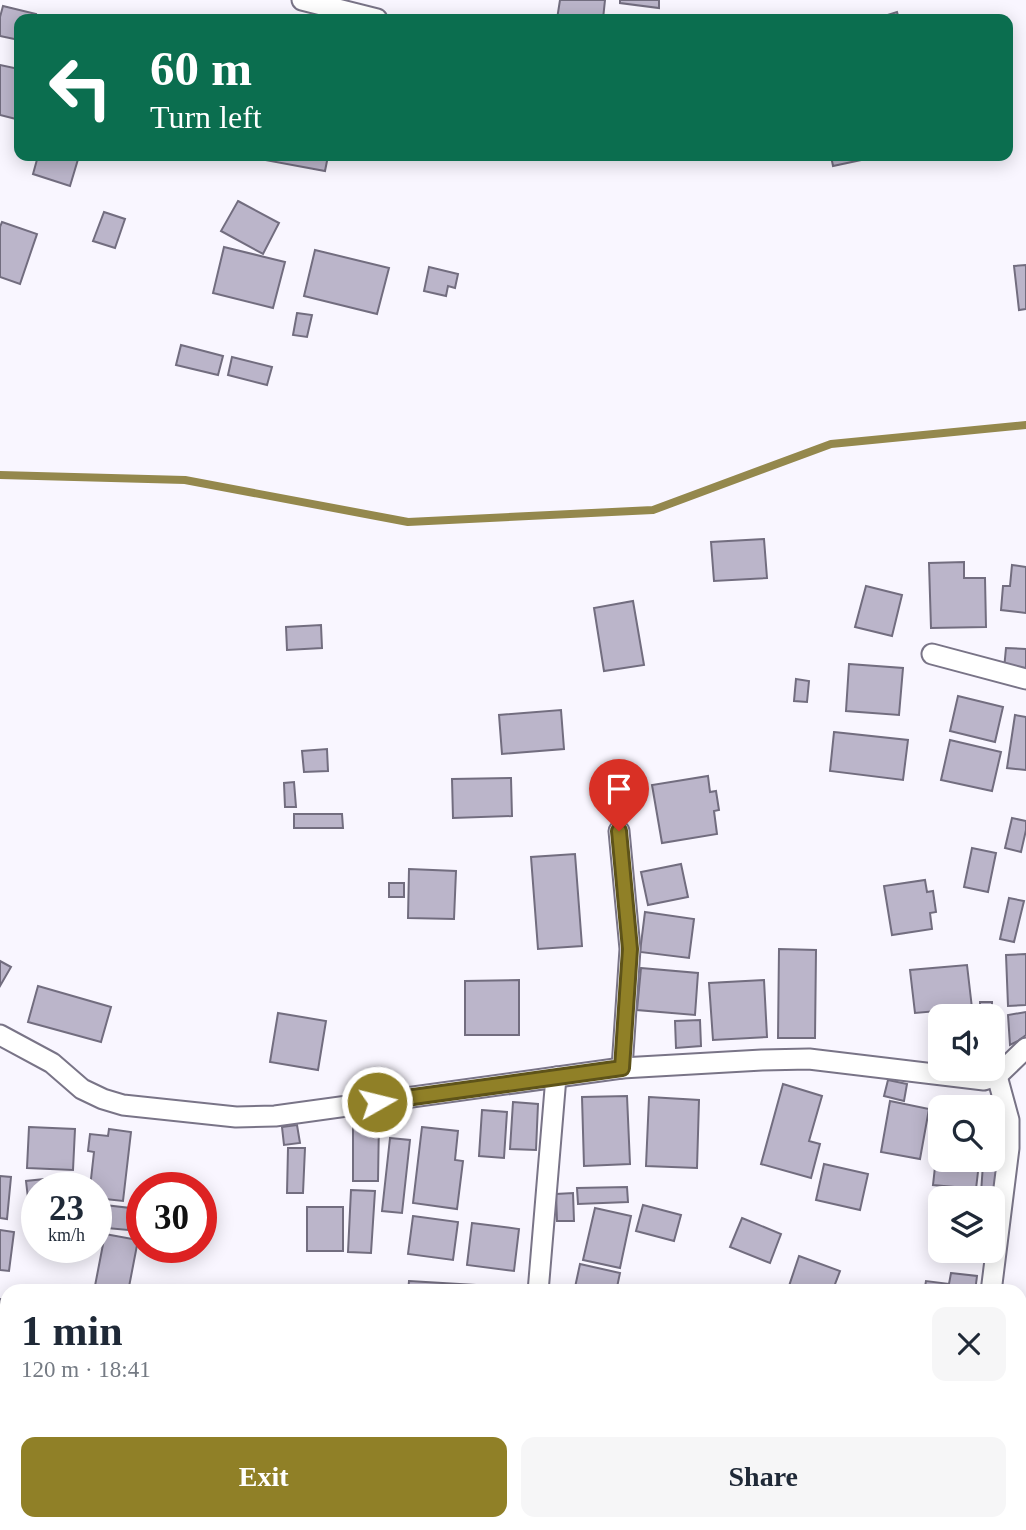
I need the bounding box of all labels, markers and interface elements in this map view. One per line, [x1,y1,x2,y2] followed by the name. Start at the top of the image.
[150,41,252,96] text: 60 m
[35,42,126,133] icon: left
[150,99,262,135] text: Turn left
[589,759,649,831] pin
[600,770,638,808] icon: arrive
[928,1004,1005,1263] map controls
[928,1004,1005,1081] button: sound
[340,1065,414,1139] position arrow
[928,1095,1005,1172] button: search
[126,1172,217,1263] speed limit sign: 30
[928,1186,1005,1263] button: layers
[49,1189,84,1228] text: 23
[48,1225,85,1245] text: km/h
[932,1307,1006,1381] button: close
[21,1308,123,1354] text: 1 min
[21,1357,151,1382] text: 120 m · 18:41
[21,1437,507,1517] button: Exit
[521,1437,1006,1517] button: Share

